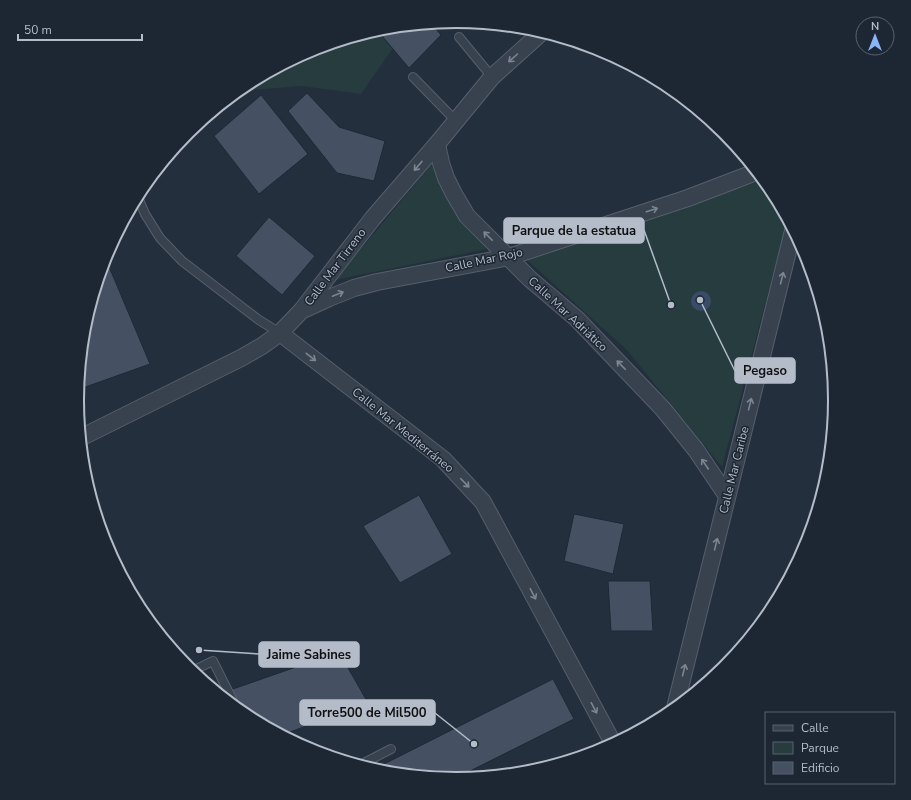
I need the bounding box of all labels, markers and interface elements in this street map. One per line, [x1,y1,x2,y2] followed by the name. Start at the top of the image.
[18,16,142,42] scale bar
[855,16,895,56] north arrow
[871,19,879,34] text: N
[24,22,52,38] text: 50 m
[508,54,518,63] one-way arrow
[413,161,422,171] one-way arrow
[645,205,657,213] one-way arrow
[504,218,644,243] callout: Parque de la estatua
[512,222,636,240] text: Parque de la estatua
[301,225,370,309] street label: Calle Mar Tirreno
[483,231,493,241] one-way arrow
[444,244,525,276] street label: Calle Mar Rojo
[778,272,786,285] one-way arrow
[525,273,611,355] street label: Calle Mar Adriático
[331,290,343,298] one-way arrow
[305,353,316,361] one-way arrow
[735,358,795,383] callout: Pegaso
[616,360,625,371] one-way arrow
[743,362,787,380] text: Pegaso
[349,384,457,476] street label: Calle Mar Mediterráneo
[747,398,755,411] one-way arrow
[715,425,753,515] street label: Calle Mar Caribe
[701,459,709,470] one-way arrow
[461,478,470,488] one-way arrow
[712,537,720,550] one-way arrow
[529,587,537,599] one-way arrow
[259,642,359,667] callout: Jaime Sabines
[266,646,351,664] text: Jaime Sabines
[681,664,689,677] one-way arrow
[300,700,435,725] callout: Torre500 de Mil500
[591,702,599,714] one-way arrow
[307,704,427,722] text: Torre500 de Mil500
[765,712,895,784] legend
[801,720,829,736] text: Calle
[801,740,839,756] text: Parque
[801,760,840,776] text: Edificio

